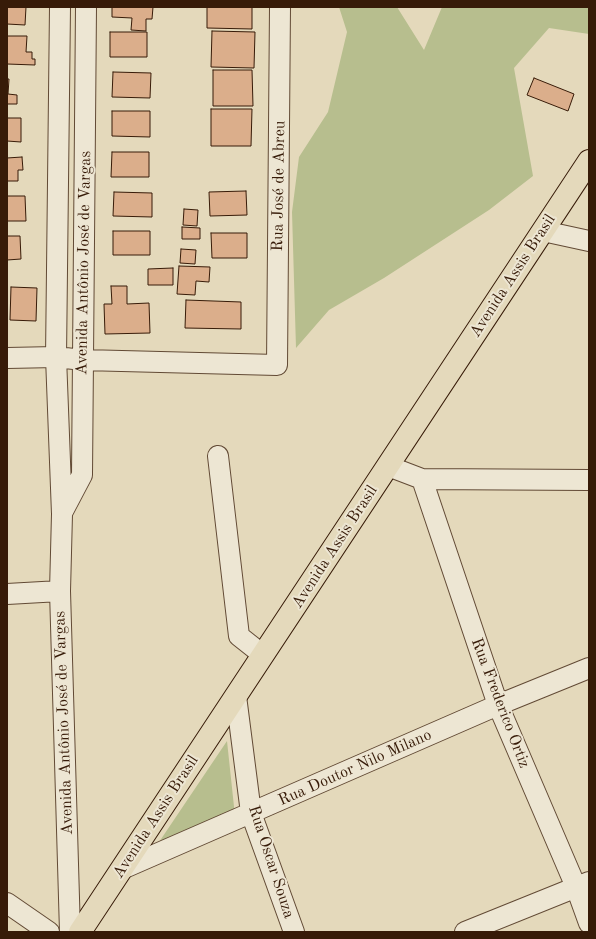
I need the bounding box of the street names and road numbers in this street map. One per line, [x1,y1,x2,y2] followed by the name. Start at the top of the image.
[268,120,290,252] street label: Rua José de Abreu
[72,151,96,375] street label: Avenida Antônio José de Vargas
[466,211,560,341] street label: Avenida Assis Brasil
[288,482,382,612] street label: Avenida Assis Brasil
[50,611,78,835] street label: Avenida Antônio José de Vargas
[466,635,534,771] street label: Rua Frederico Ortiz
[275,726,435,810] street label: Rua Doutor Nilo Milano
[109,752,203,882] street label: Avenida Assis Brasil
[244,803,298,921] street label: Rua Oscar Souza

